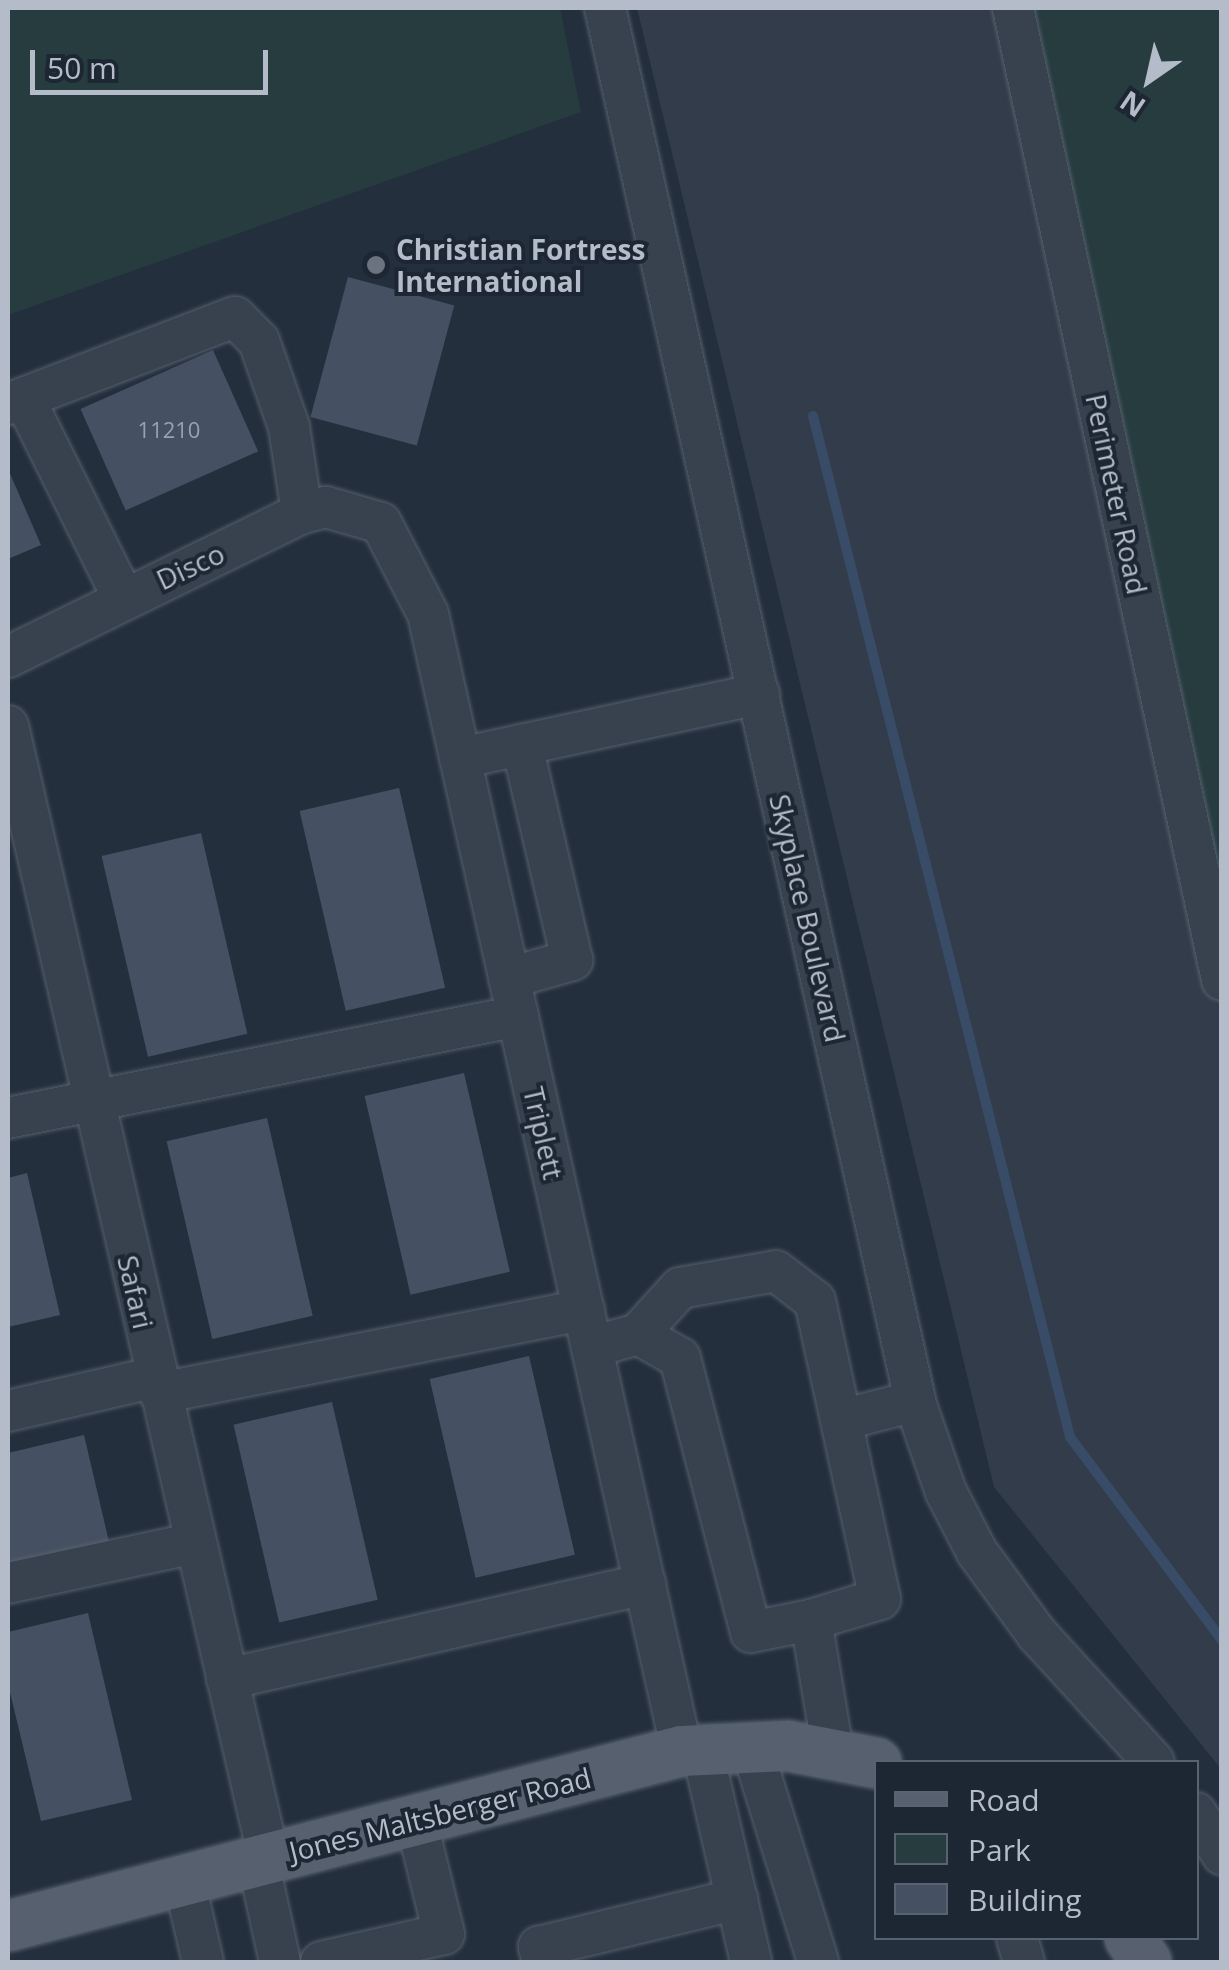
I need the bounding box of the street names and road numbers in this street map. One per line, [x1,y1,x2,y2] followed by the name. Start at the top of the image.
[1079,391,1155,597] street label: Perimeter Road
[151,536,229,596] street label: Disco
[763,791,853,1045] street label: Skyplace Boulevard
[517,1084,571,1182] street label: Triplett
[111,1252,161,1332] street label: Safari
[286,1760,594,1868] street label: Jones Maltsberger Road

